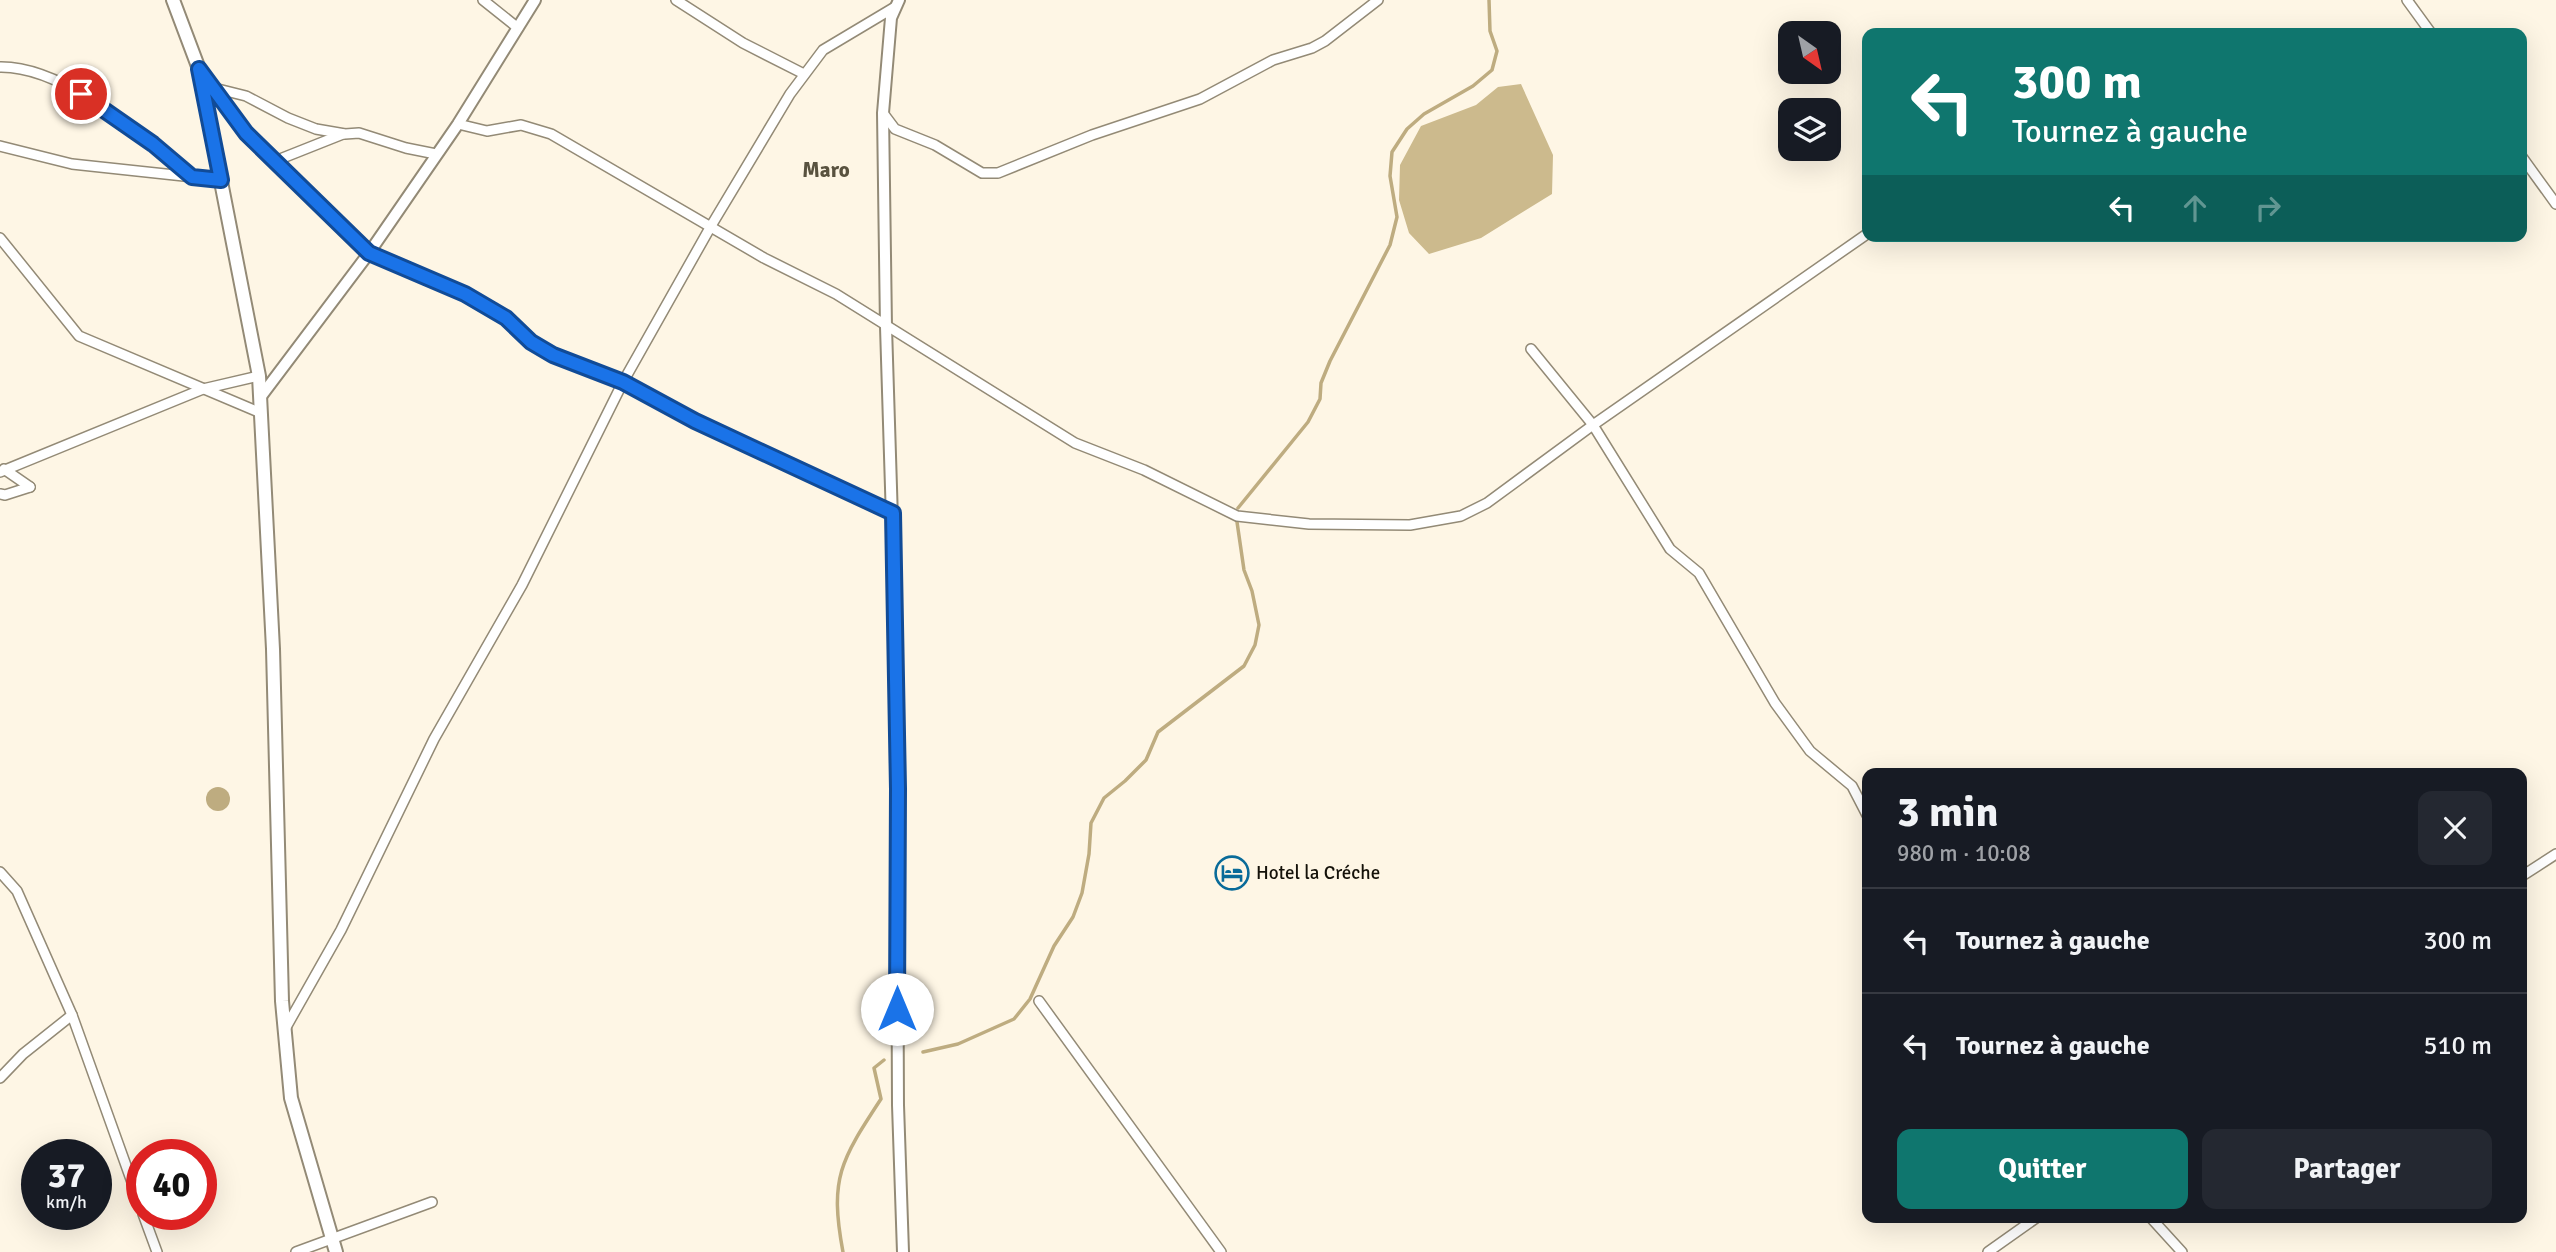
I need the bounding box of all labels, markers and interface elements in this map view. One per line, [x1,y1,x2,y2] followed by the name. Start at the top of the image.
[1778,21,1841,84] north arrow
[1778,21,1841,161] map controls
[2012,52,2142,112] text: 300 m
[1897,56,1988,147] icon: left
[51,64,111,124] pin
[62,75,100,113] icon: arrive
[1778,98,1841,161] button: layers
[2012,112,2248,151] text: Tournez à gauche
[802,157,850,183] district label: Maro
[2103,189,2141,227] icon: left
[2176,189,2214,227] icon: ahead
[2249,189,2287,227] icon: right
[1897,787,1998,838] text: 3 min
[2418,791,2492,865] button: close
[1897,839,2031,868] text: 980 m · 10:08
[1213,854,1251,892] hotel icon: Hotel la Créche
[1256,861,1380,885] place label: Hotel la Créche
[1897,922,1935,960] icon: left
[1956,925,2150,957] text: Tournez à gauche
[2423,925,2492,957] text: 300 m
[860,972,934,1046] position arrow
[1897,1027,1935,1065] icon: left
[1956,1030,2150,1062] text: Tournez à gauche
[2423,1030,2492,1062] text: 510 m
[1897,1129,2188,1209] button: Quitter
[2202,1129,2492,1209] button: Partager
[126,1139,217,1230] speed limit sign: 40
[48,1154,85,1197] text: 37
[46,1191,87,1213] text: km/h

